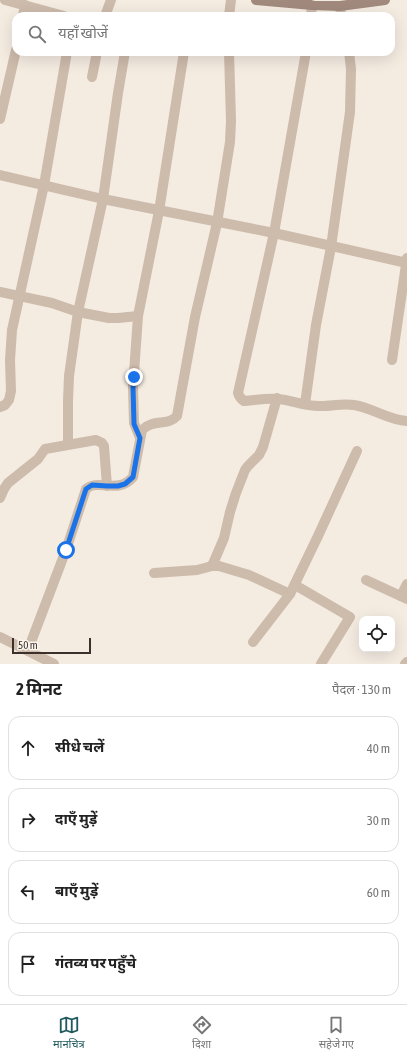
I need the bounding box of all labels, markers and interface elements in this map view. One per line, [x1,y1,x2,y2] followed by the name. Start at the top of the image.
[12,12,395,56] search box
[26,23,48,45] icon: search
[58,24,108,41] text: यहाँ खोजें
[125,368,143,386] route end
[57,541,75,559] route start
[359,616,395,652] map controls
[359,616,395,652] button: locate
[12,636,91,655] scale bar
[18,639,38,651] text: 50 m
[16,679,62,699] text: 2 मिनट
[332,682,391,697] text: पैदल · 130 m
[17,737,39,759] icon: ahead
[55,738,104,755] text: सीधे चलें
[367,741,390,756] text: 40 m
[17,809,39,831] icon: right
[55,810,97,827] text: दाएँ मुड़ें
[367,813,390,828] text: 30 m
[17,881,39,903] icon: left
[55,882,98,899] text: बाएँ मुड़ें
[367,885,390,900] text: 60 m
[17,953,39,975] icon: arrive
[55,954,136,971] text: गंतव्य पर पहुँचे
[53,1014,85,1052] tab: मानचित्र
[191,1014,213,1052] tab: दिशा
[319,1014,354,1052] tab: सहेजे गए

